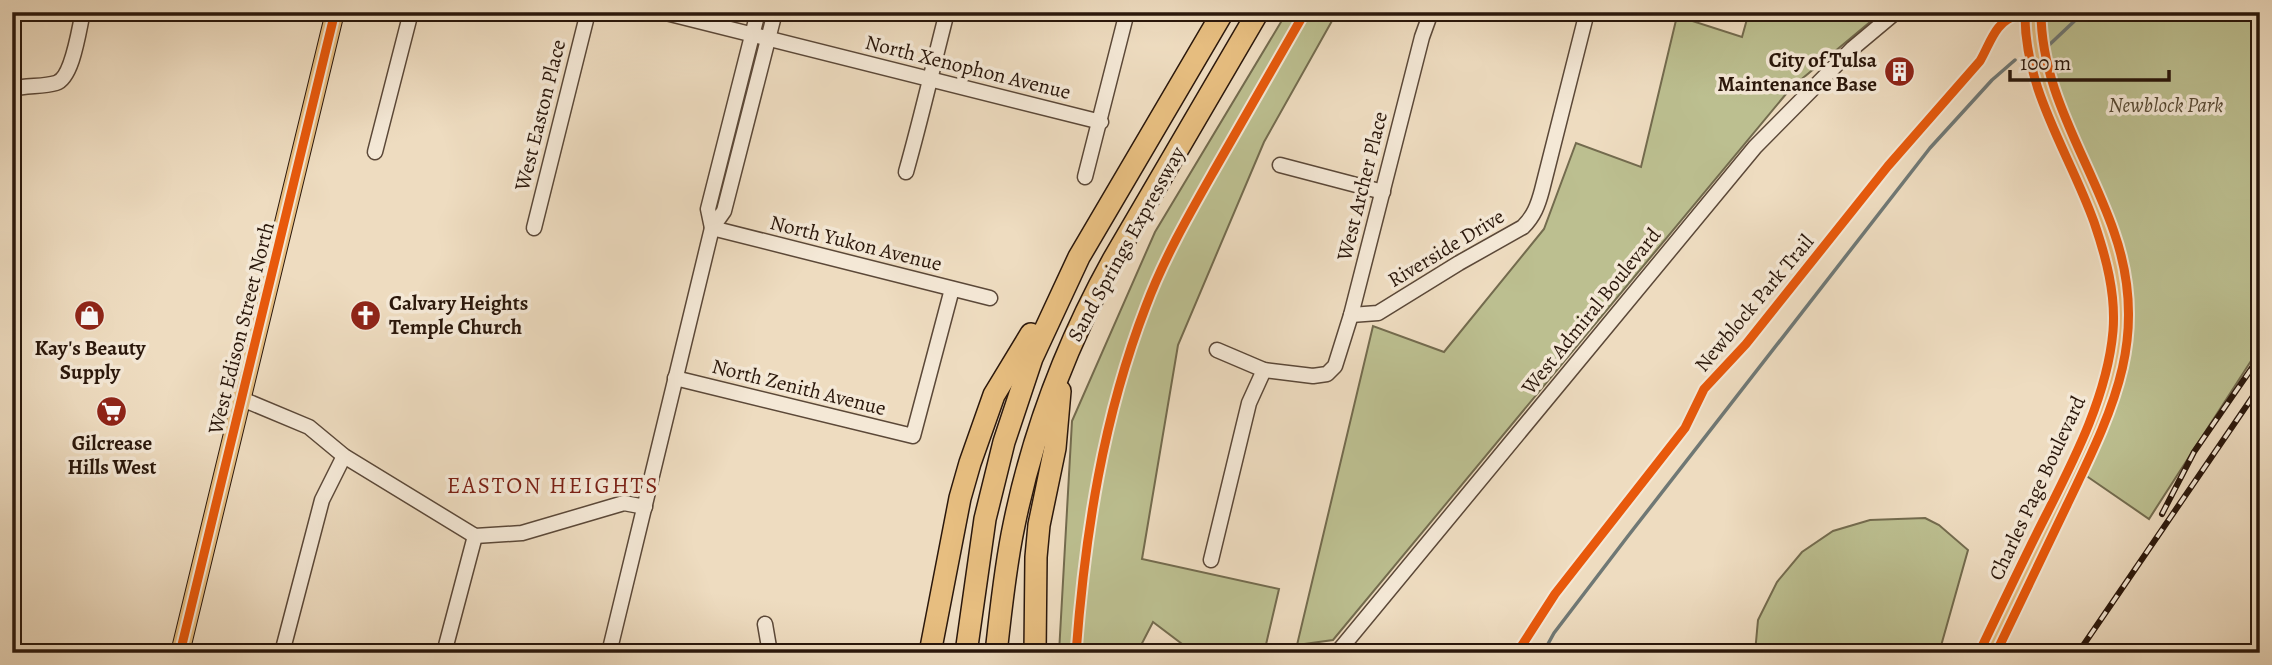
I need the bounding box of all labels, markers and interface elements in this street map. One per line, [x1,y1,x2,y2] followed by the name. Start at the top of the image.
[862,28,1074,106] street label: North Xenophon Avenue
[507,37,572,194] street label: West Easton Place
[2010,38,2169,82] scale bar
[1717,46,1878,98] place label: City of Tulsa Maintenance Base
[2020,49,2071,77] text: 100 m
[1883,55,1917,89] building icon: City of Tulsa Maintenance Base
[2109,91,2223,119] park label: Newblock Park
[1330,108,1394,265] street label: West Archer Place
[1061,141,1192,347] street label: Sand Springs Expressway
[1382,202,1510,294] street label: Riverside Drive
[767,208,945,278] street label: North Yukon Avenue
[201,219,281,438] street label: West Edison Street North
[1514,221,1667,401] street label: West Admiral Boulevard
[1688,228,1820,378] street label: Newblock Park Trail
[389,289,528,341] place label: Calvary Heights Temple Church
[349,298,383,332] church icon: Calvary Heights Temple Church
[73,299,107,333] shop icon: Kay's Beauty Supply
[34,334,147,386] place label: Kay's Beauty Supply
[709,352,889,422] street label: North Zenith Avenue
[1982,390,2092,585] street label: Charles Page Boulevard
[95,394,129,428] supermarket icon: Gilcrease Hills West
[68,429,157,481] place label: Gilcrease Hills West
[447,470,659,501] district label: EASTON HEIGHTS

